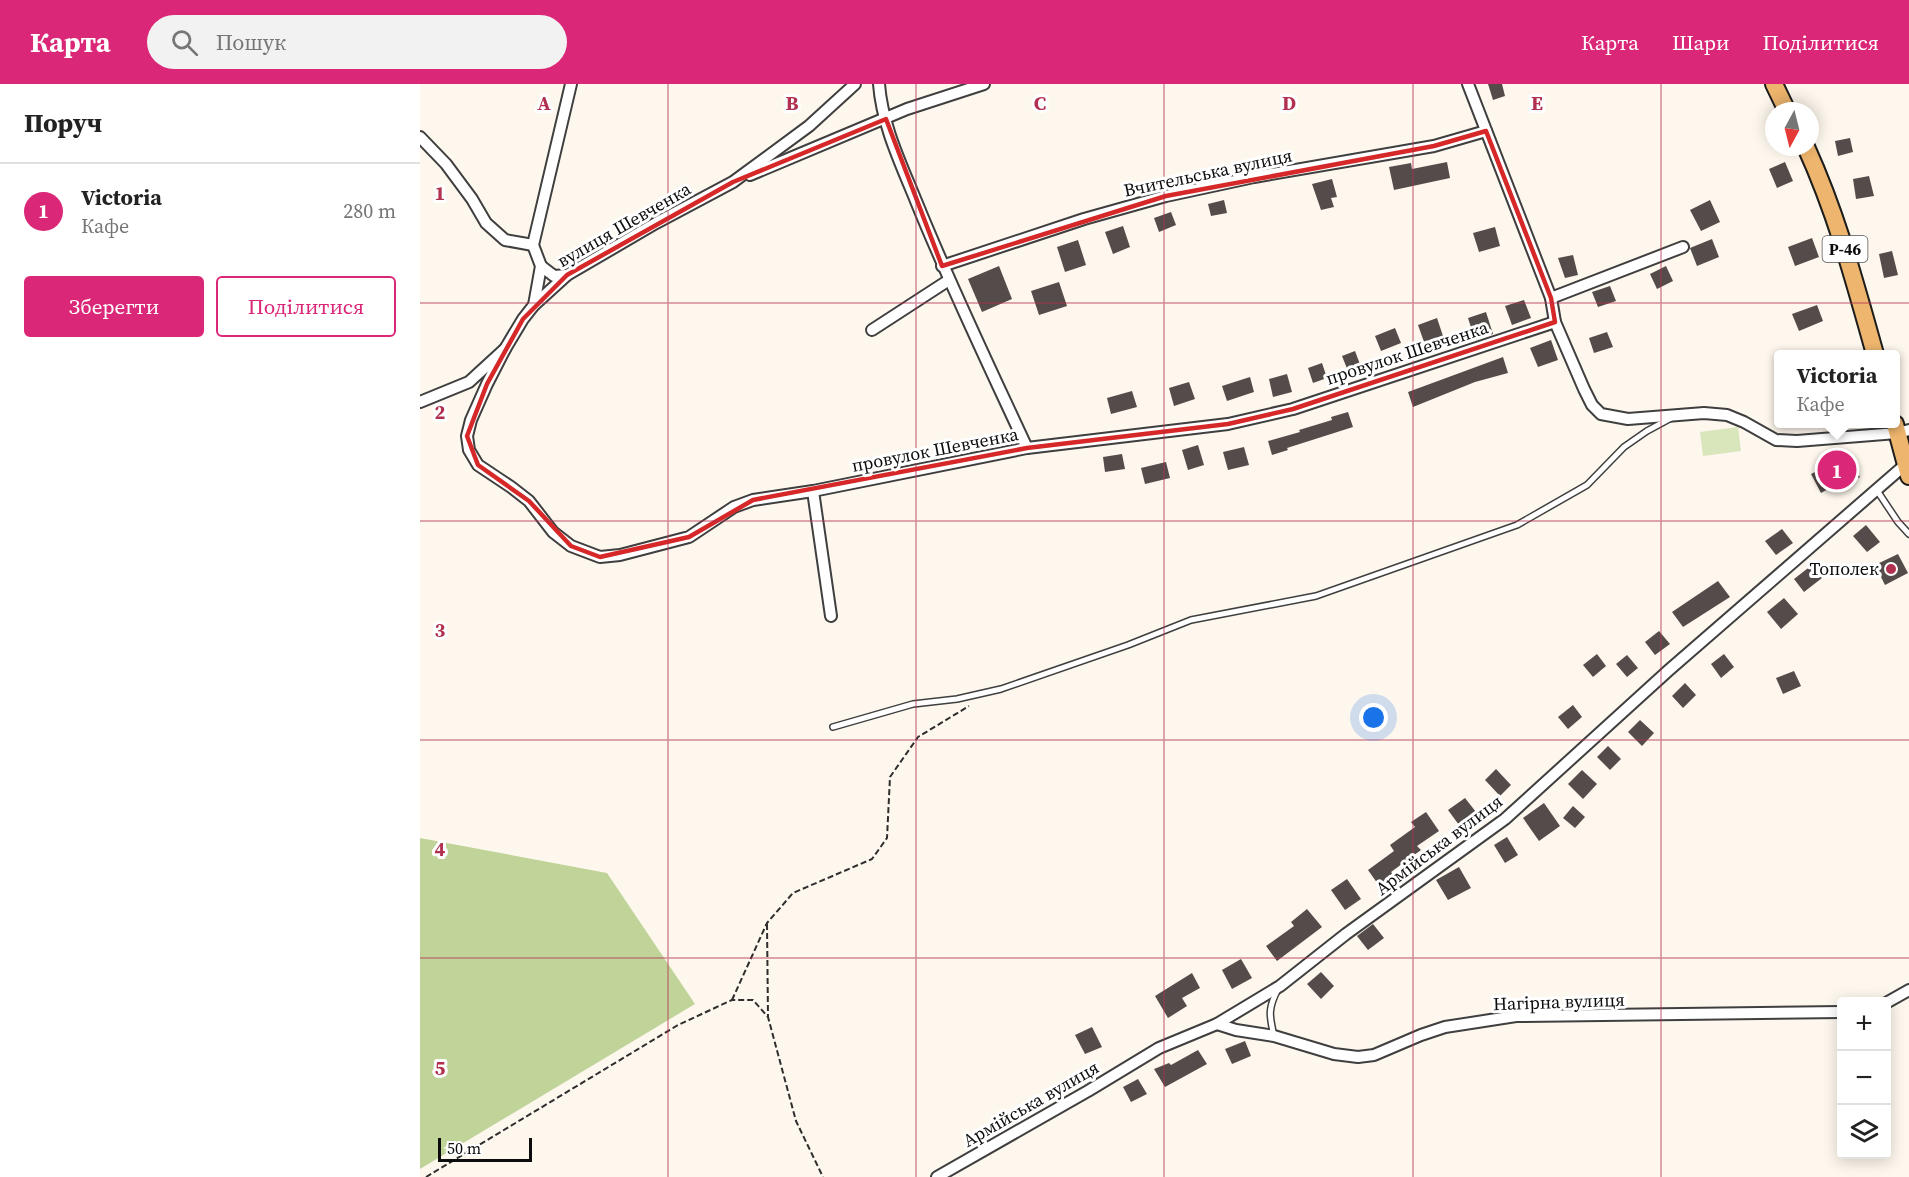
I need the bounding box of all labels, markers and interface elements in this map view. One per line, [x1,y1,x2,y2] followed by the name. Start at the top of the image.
[147,15,567,69] search box
[30,23,111,61] text: Карта
[168,26,201,59] icon: search
[216,27,286,57] text: Пошук
[1581,28,1639,57] text: Карта
[1672,28,1730,57] text: Шари
[1763,28,1879,57] text: Поділитися
[537,89,551,117] text: A
[785,89,799,117] text: B
[1034,89,1046,117] text: C
[1282,89,1296,117] text: D
[1531,89,1543,117] text: E
[1765,102,1819,156] north arrow
[24,105,102,141] text: Поруч
[1121,142,1294,203] street label: Вчительська вулиця
[552,176,696,273] street label: вулиця Шевченка
[435,179,445,207] text: 1
[81,182,162,212] text: Victoria
[38,197,49,225] text: 1
[343,197,396,225] text: 280 m
[81,212,129,240] text: Кафе
[1822,236,1868,262] road number: Р-46
[24,276,204,337] button: Зберегти
[216,276,396,337] button: Поділитися
[1322,314,1492,391] street label: провулок Шевченка
[1774,350,1900,428] popup
[1797,360,1877,390] text: Victoria
[1797,390,1845,418] text: Кафе
[435,398,446,426] text: 2
[849,421,1021,478] street label: провулок Шевченка
[1818,448,1856,492] pin: 1
[1810,556,1879,581] place label: Тополек
[1884,562,1898,576] marker: Тополек
[435,616,446,644] text: 3
[1359,703,1388,732] your location
[1370,788,1507,901] street label: Армійська вулиця
[435,835,446,863] text: 4
[1493,987,1625,1016] street label: Нагірна вулиця
[1837,997,1891,1159] map controls
[1837,997,1891,1051] button: +
[1837,1051,1891,1105] button: −
[435,1054,446,1082] text: 5
[958,1054,1103,1153] street label: Армійська вулиця
[1837,1105,1891,1159] button: layers
[438,1135,532,1162] scale bar
[447,1137,481,1159] text: 50 m

